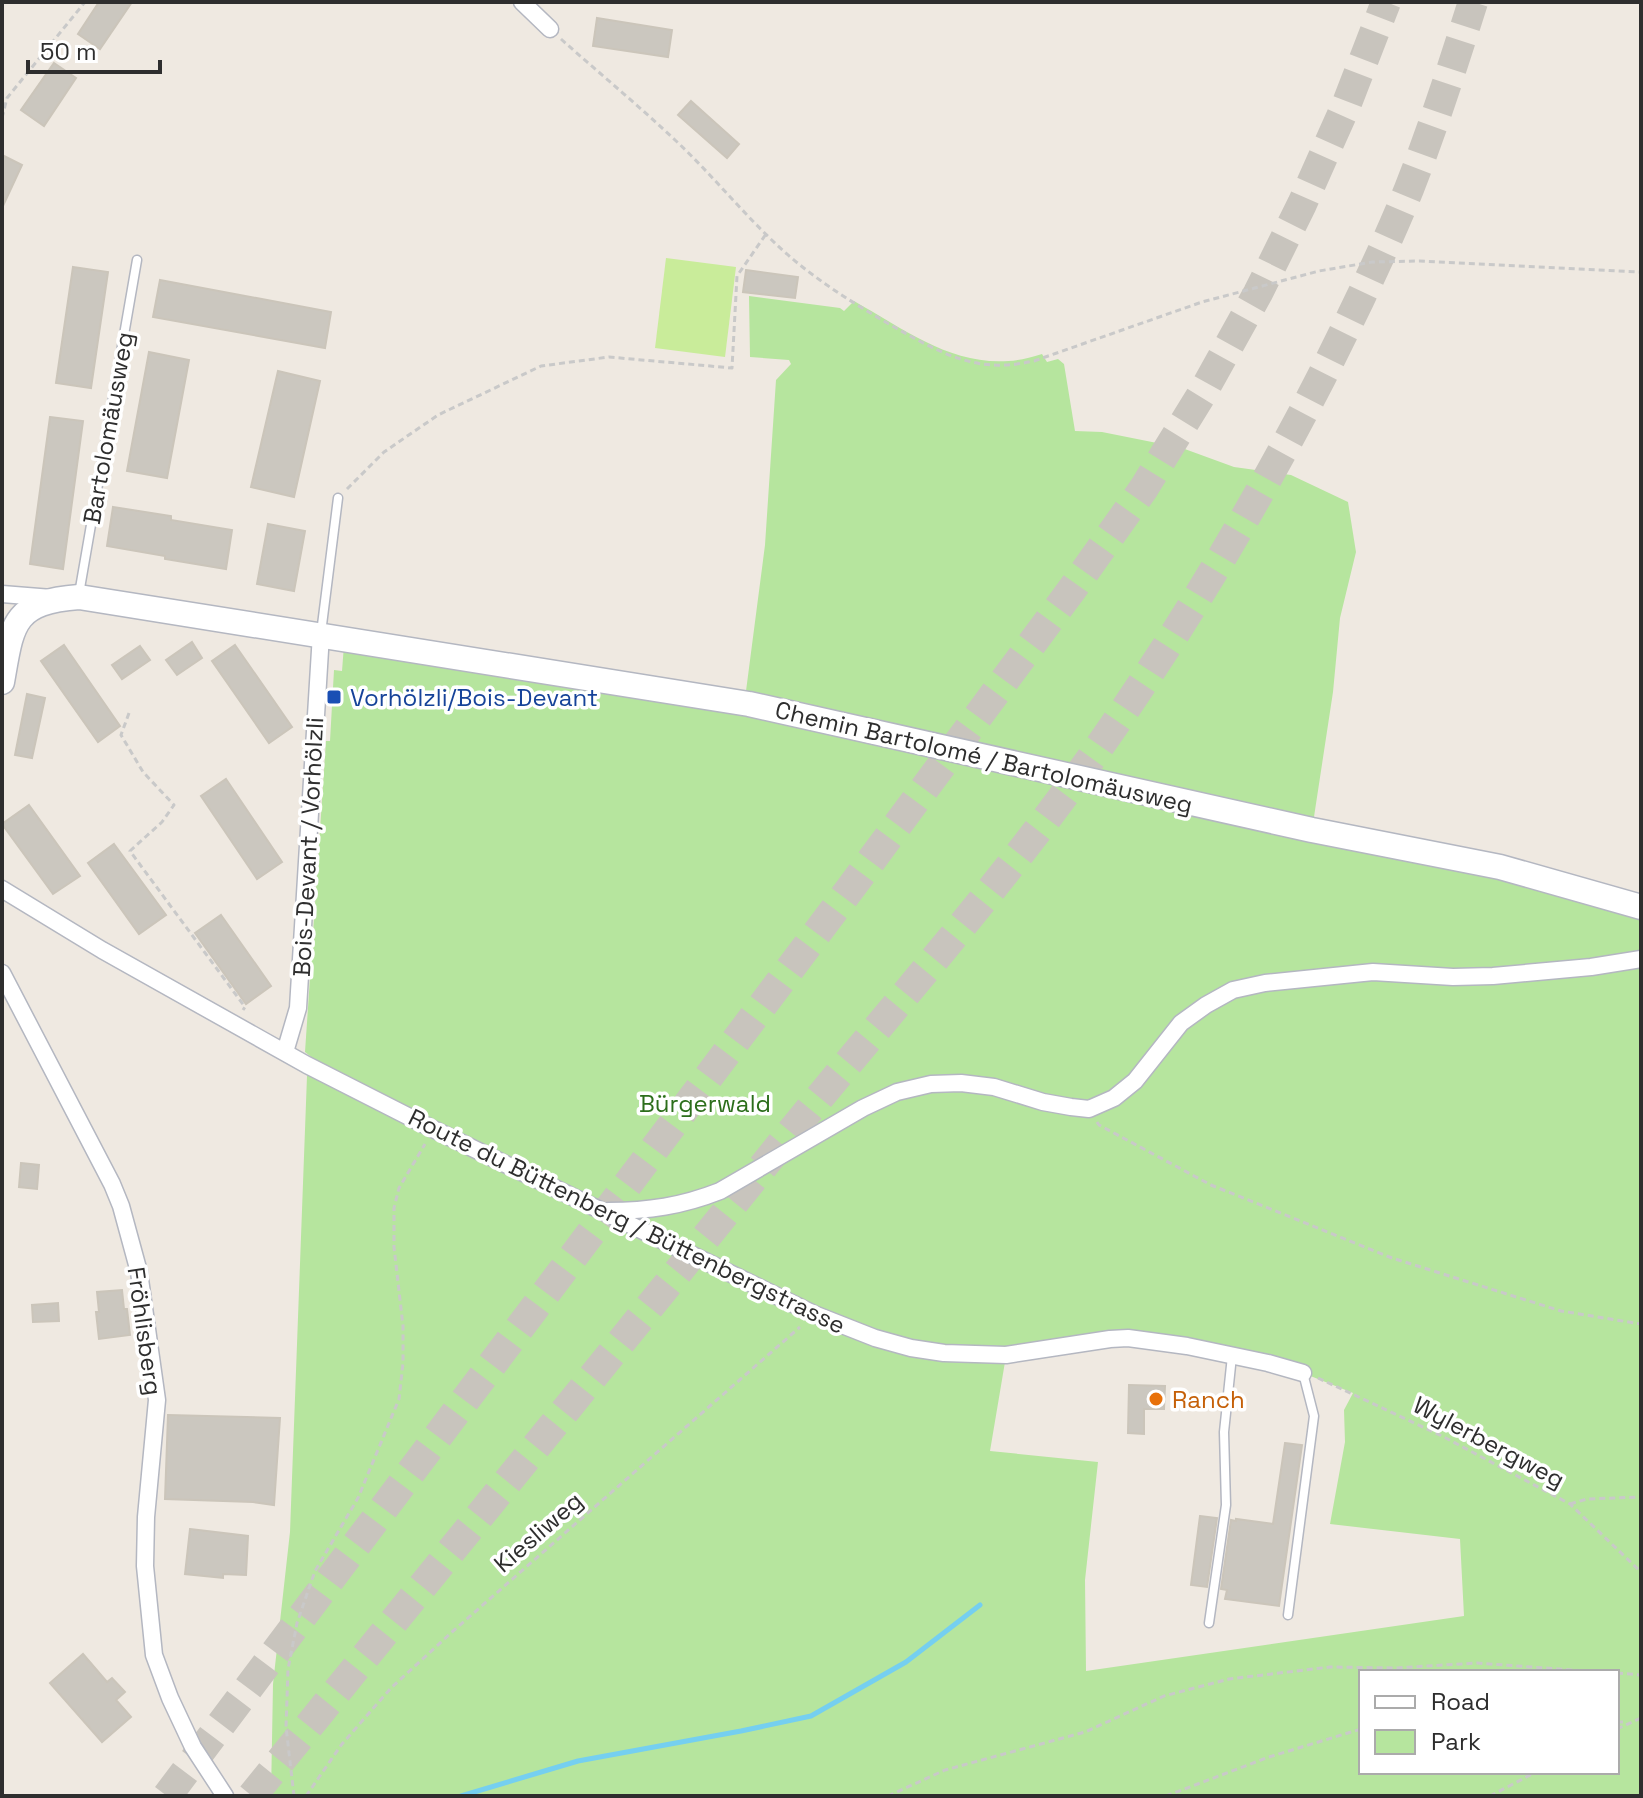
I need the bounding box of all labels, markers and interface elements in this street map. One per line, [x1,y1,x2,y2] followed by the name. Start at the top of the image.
[28,24,160,74] scale bar
[40,36,97,67] text: 50 m
[76,329,140,527] street label: Bartolomäusweg
[350,682,598,713] place label: Vorhölzli/Bois-Devant
[325,688,343,706] marker: Vorhölzli/Bois-Devant
[772,694,1196,820] street label: Chemin Bartolomé / Bartolomäusweg
[286,716,330,978] street label: Bois-Devant / Vorhölzli
[639,1088,771,1119] park label: Bürgerwald
[403,1101,851,1341] street label: Route du Büttenberg / Büttenbergstrasse
[121,1265,169,1397] street label: Fröhlisberg
[1172,1384,1245,1415] place label: Ranch
[1408,1389,1570,1495] street label: Wylerbergweg
[1147,1390,1165,1408] marker: Ranch
[487,1485,589,1579] street label: Kiesliweg
[1359,1670,1619,1774] legend
[1431,1686,1490,1717] text: Road
[1431,1726,1481,1757] text: Park

